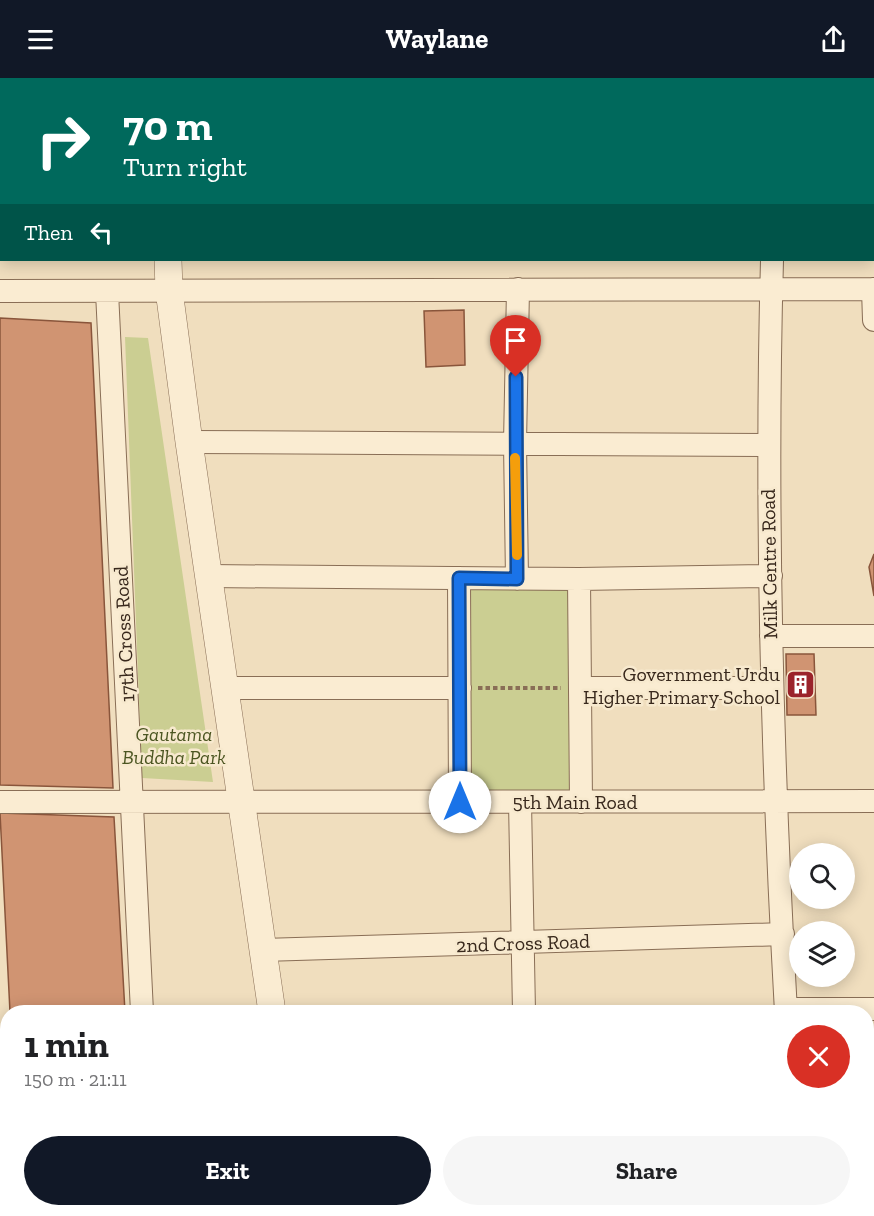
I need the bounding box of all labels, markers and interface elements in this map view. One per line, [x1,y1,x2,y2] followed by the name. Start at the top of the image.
[24,23,57,56] icon: menu
[386,23,488,55] text: Waylane
[817,23,850,56] icon: share
[123,100,213,151] text: 70 m
[24,102,102,180] icon: right
[123,151,247,183] text: Turn right
[85,216,118,249] icon: left
[24,219,73,246] text: Then
[490,315,541,377] pin
[499,324,532,357] icon: arrive
[756,489,782,639] street label: Milk Centre Road
[108,565,140,703] street label: 17th Cross Road
[583,662,780,709] place label: Government Urdu Higher Primary School
[785,669,817,701] building icon: Government Urdu Higher Primary School
[122,722,226,769] park label: Gautama Buddha Park
[428,770,492,834] position arrow
[513,790,637,814] street label: 5th Main Road
[789,843,855,987] map controls
[789,843,855,909] button: search
[789,921,855,987] button: layers
[456,929,590,957] street label: 2nd Cross Road
[24,1023,109,1066] text: 1 min
[787,1025,850,1088] button: close
[24,1067,127,1091] text: 150 m · 21:11
[24,1136,431,1205] button: Exit
[443,1136,850,1205] button: Share

